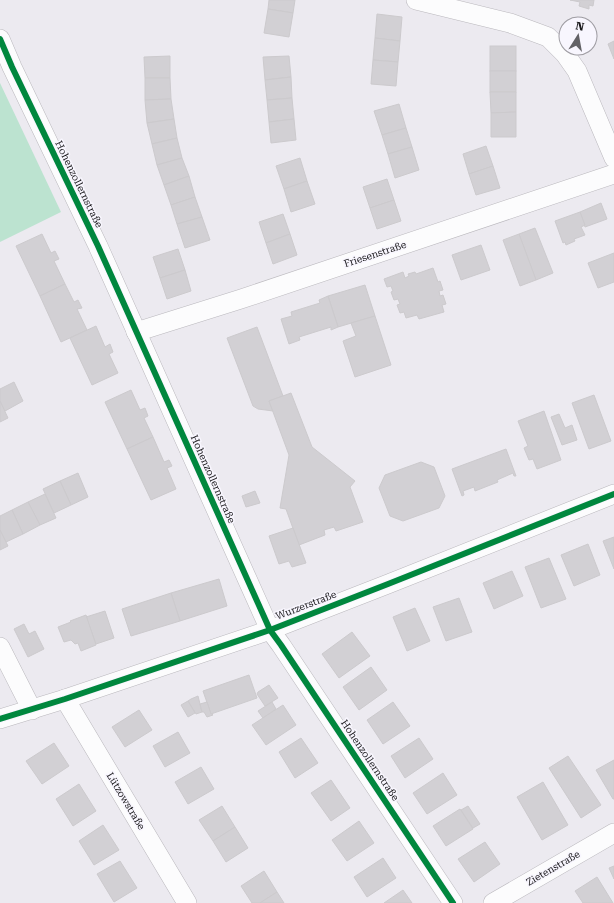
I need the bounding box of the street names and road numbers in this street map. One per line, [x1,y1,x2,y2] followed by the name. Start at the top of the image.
[53,139,105,230] street label: Hohenzollernstraße
[342,239,408,269] street label: Friesenstraße
[189,433,238,525] street label: Hohenzollernstraße
[274,588,338,622] street label: Wurzerstraße
[339,717,402,803] street label: Hohenzollernstraße
[105,770,148,832] street label: Lützowstraße
[524,848,582,888] street label: Zietenstraße

